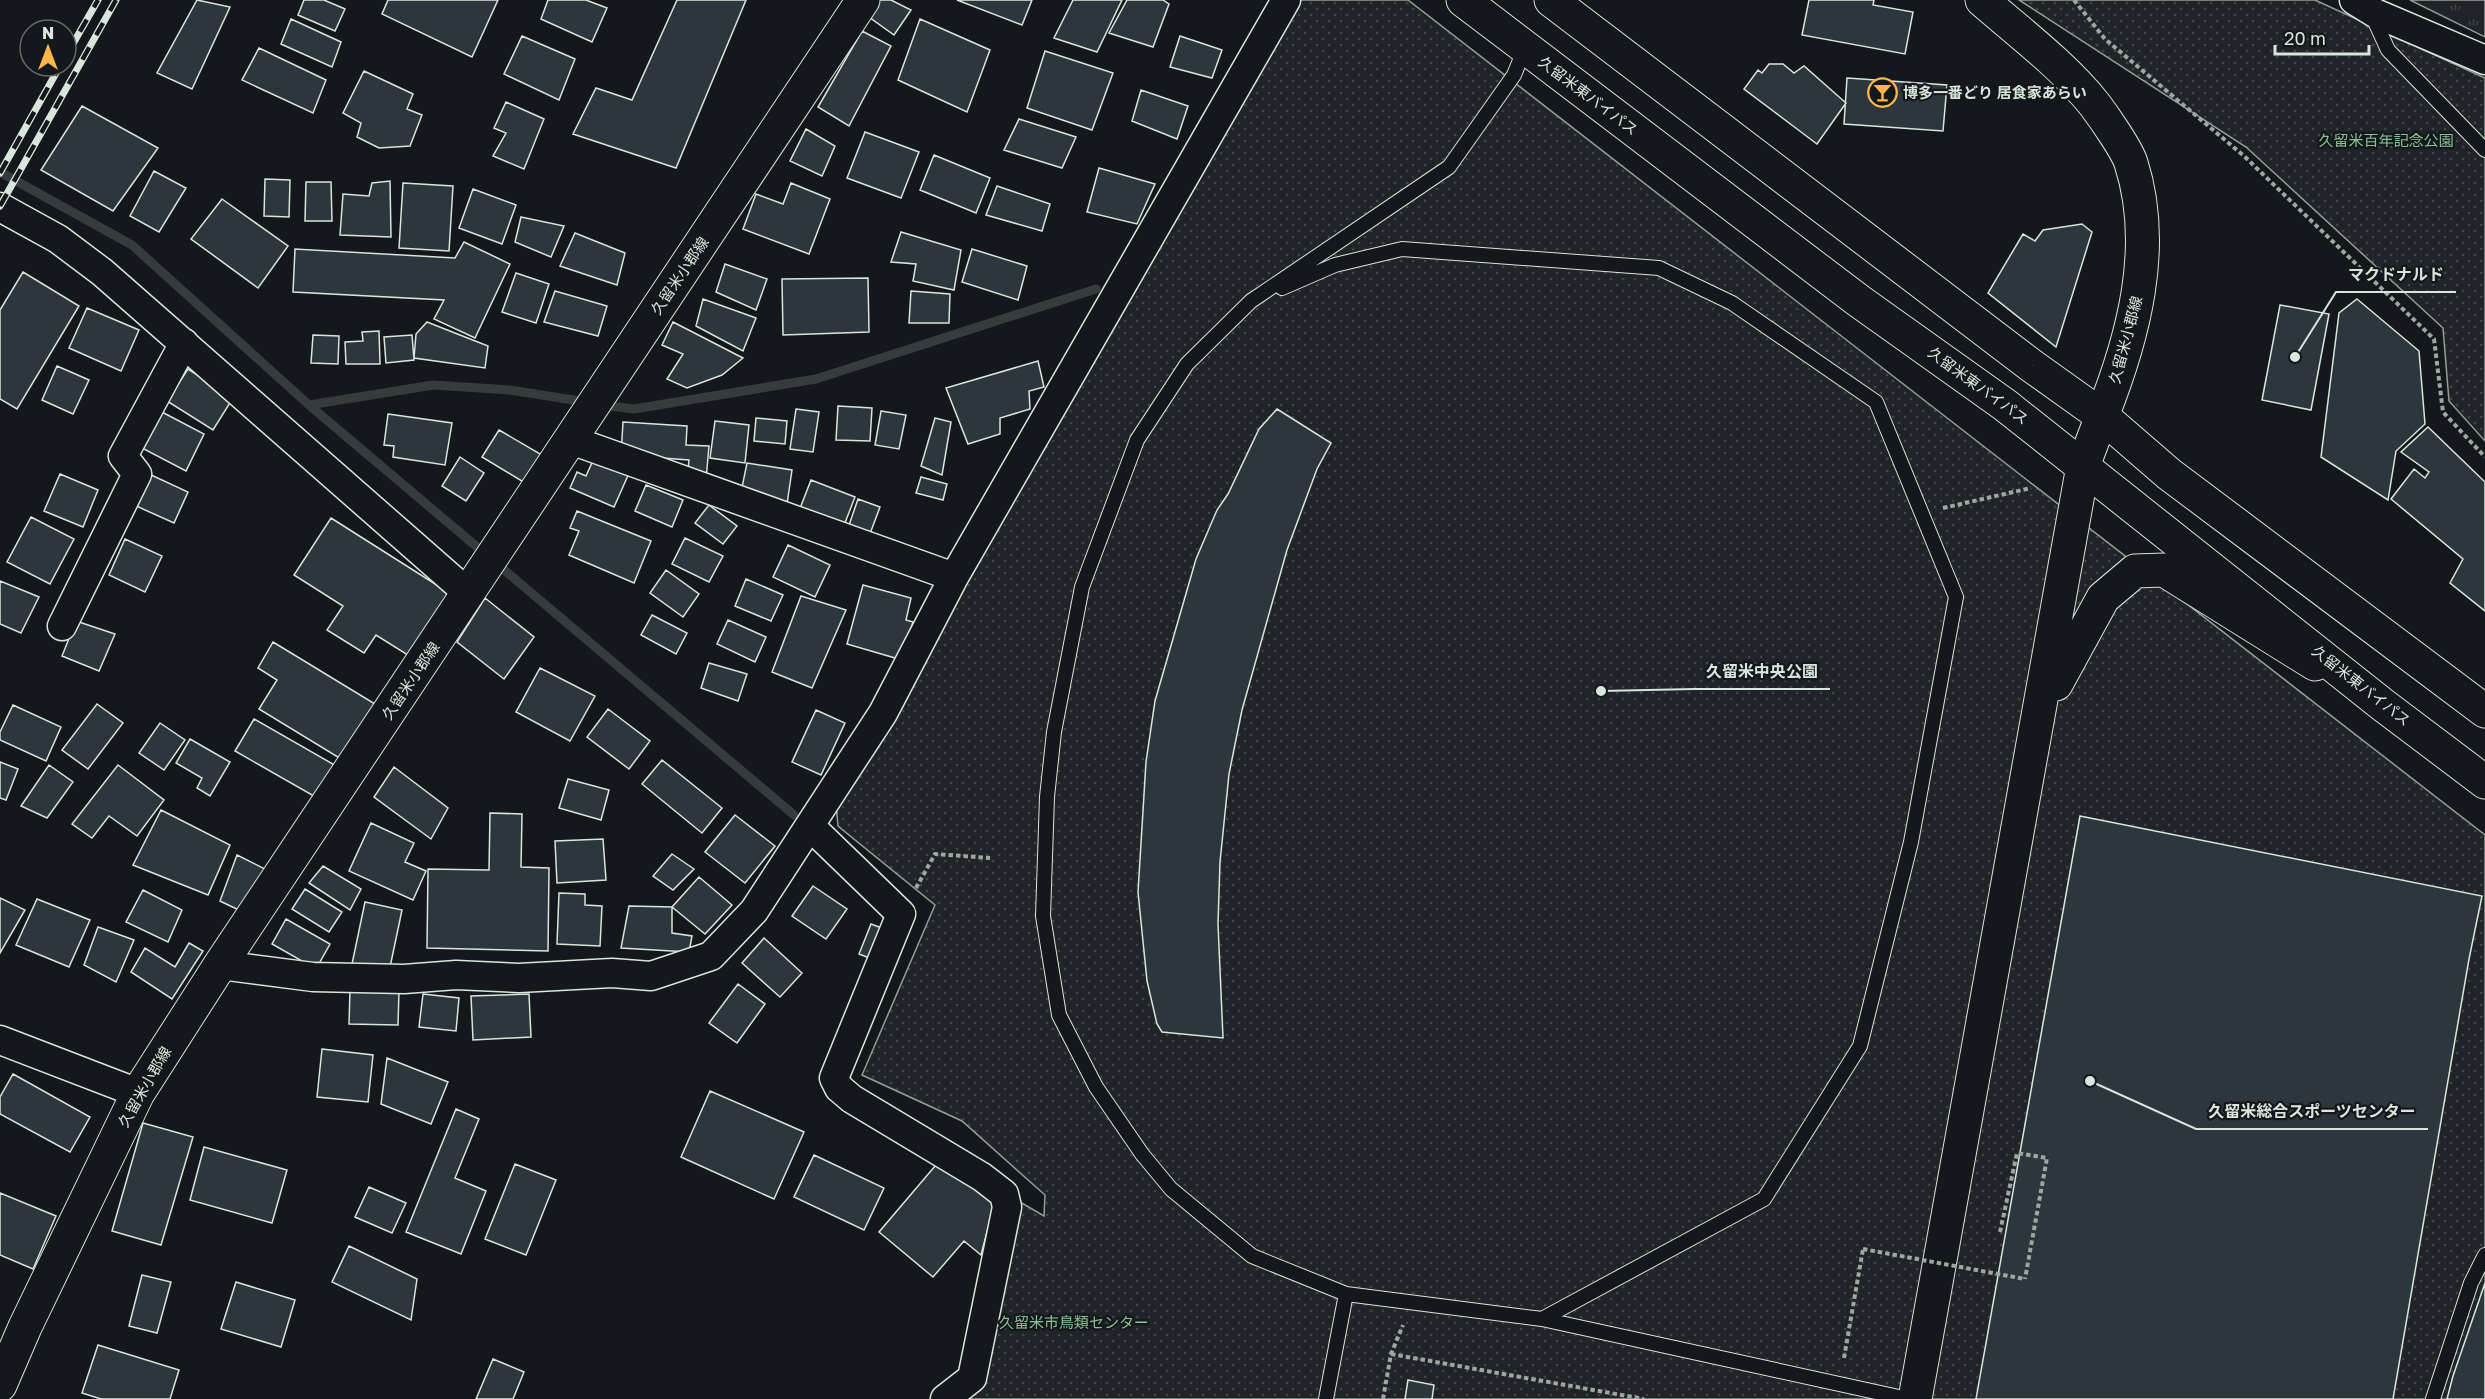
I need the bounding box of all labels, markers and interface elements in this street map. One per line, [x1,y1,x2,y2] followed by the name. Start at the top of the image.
[18,18,78,78] north arrow
[2275,18,2370,56] scale bar
[42,23,54,43] text: N
[2284,27,2326,49] text: 20 m
[1535,52,1642,138] street label: 久留米東バイパス
[1866,77,1898,109] bar icon: 博多一番どり 居食家あらい
[1903,83,2087,101] place label: 博多一番どり 居食家あらい
[2318,131,2454,149] park label: 久留米百年記念公園
[647,233,712,318] street label: 久留米小郡線
[2336,258,2456,292] callout: マクドナルド
[2348,264,2444,284] text: マクドナルド
[2105,294,2145,386] street label: 久留米小郡線
[1925,343,2032,428] street label: 久留米東バイパス
[378,638,443,723] street label: 久留米小郡線
[2309,641,2414,729] street label: 久留米東バイパス
[1694,655,1830,689] callout: 久留米中央公園
[1706,661,1818,681] text: 久留米中央公園
[114,1043,174,1130] street label: 久留米小郡線
[2196,1095,2428,1129] callout: 久留米総合スポーツセンター
[2208,1101,2416,1121] text: 久留米総合スポーツセンター
[999,1313,1149,1331] park label: 久留米市鳥類センター

